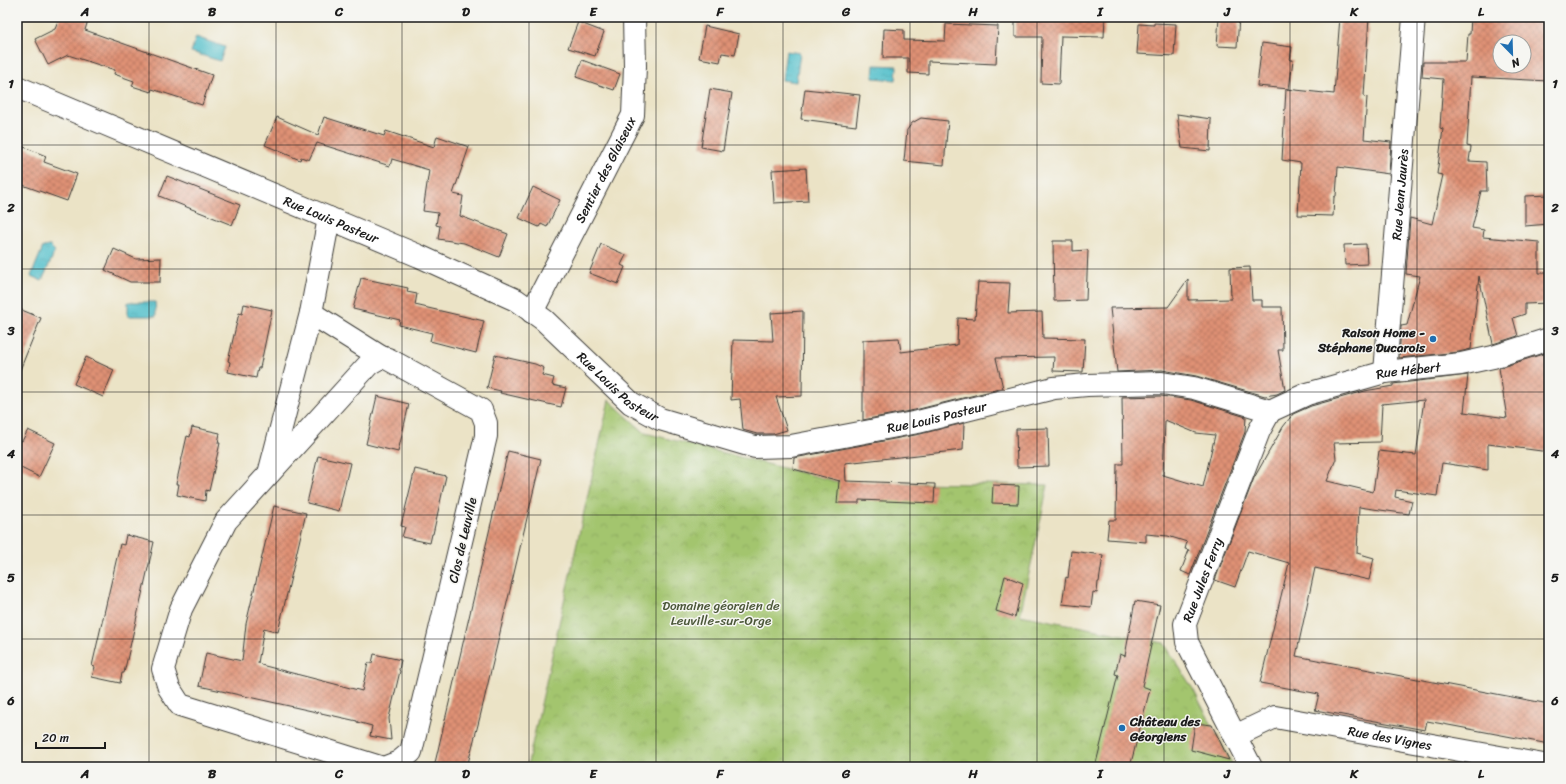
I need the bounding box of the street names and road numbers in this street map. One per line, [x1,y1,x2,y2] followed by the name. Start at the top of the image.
[568,112,643,227] street label: Sentier des Glaiseux
[1385,148,1415,241] street label: Rue Jean Jaurès
[280,189,383,250] street label: Rue Louis Pasteur
[571,346,664,429] street label: Rue Louis Pasteur
[1373,355,1442,386] street label: Rue Hébert
[885,394,990,440] street label: Rue Louis Pasteur
[441,495,484,585] street label: Clos de Leuville
[1176,534,1229,626] street label: Rue Jules Ferry
[1346,719,1434,757] street label: Rue des Vignes

